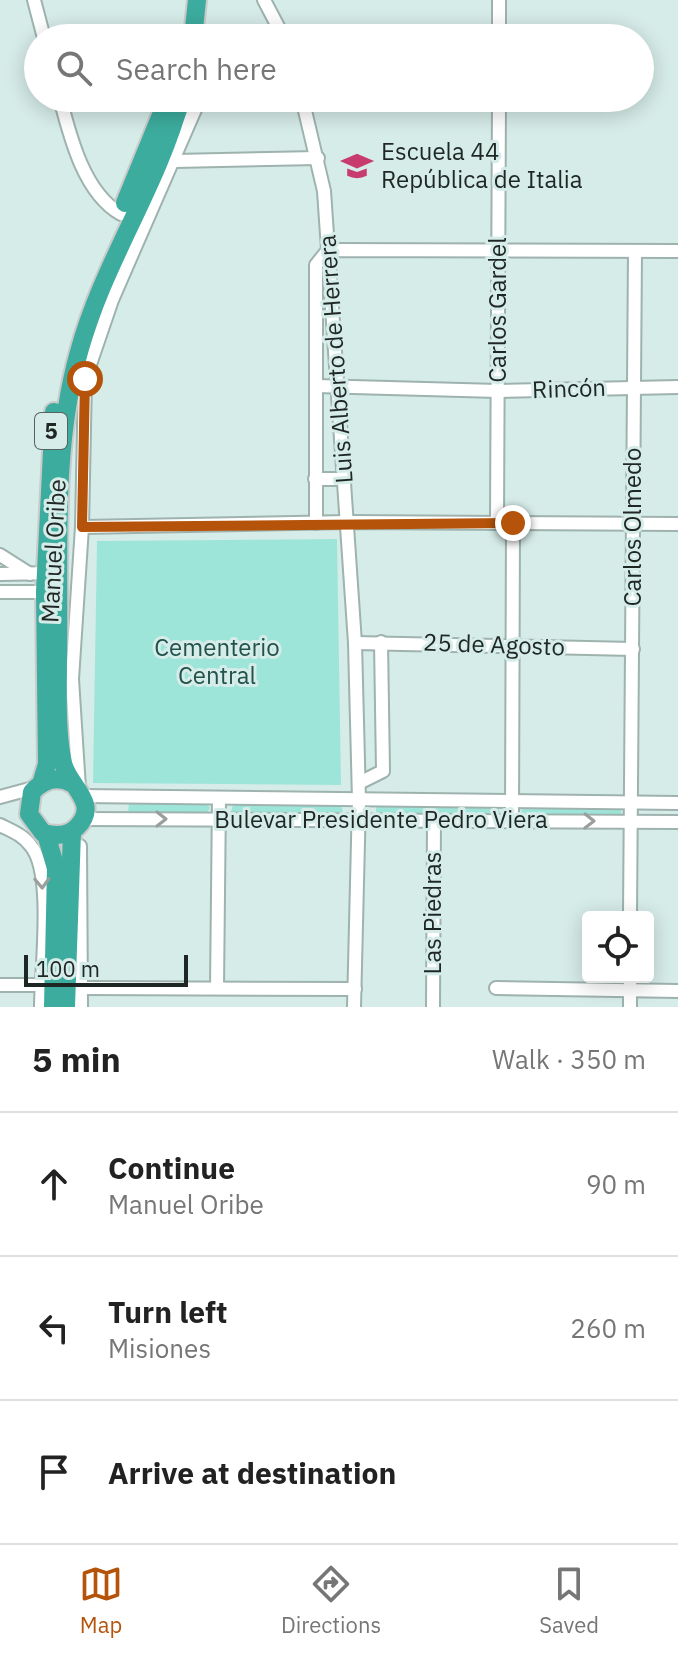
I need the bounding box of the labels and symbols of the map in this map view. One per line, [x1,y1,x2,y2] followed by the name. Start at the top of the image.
[381,135,583,195] place label: Escuela 44 República de Italia
[340,149,374,183] school or university icon: Escuela 44 República de Italia
[310,233,360,484] street label: Luis Alberto de Herrera
[481,237,513,383] street label: Carlos Gardel
[67,361,103,397] route start
[531,371,607,405] street label: Rincón
[35,413,67,449] road number: 5
[616,448,648,606] street label: Carlos Olmedo
[33,478,73,624] street label: Manuel Oribe
[495,505,531,541] route end
[423,626,565,662] street label: 25 de Agosto
[154,631,280,691] park label: Cementerio Central
[214,803,548,835] street label: Bulevar Presidente Pedro Viera
[155,810,168,828] one-way arrow
[583,812,596,830] one-way arrow
[416,851,448,975] street label: Las Piedras
[34,877,51,890] one-way arrow
[24,951,188,987] scale bar

